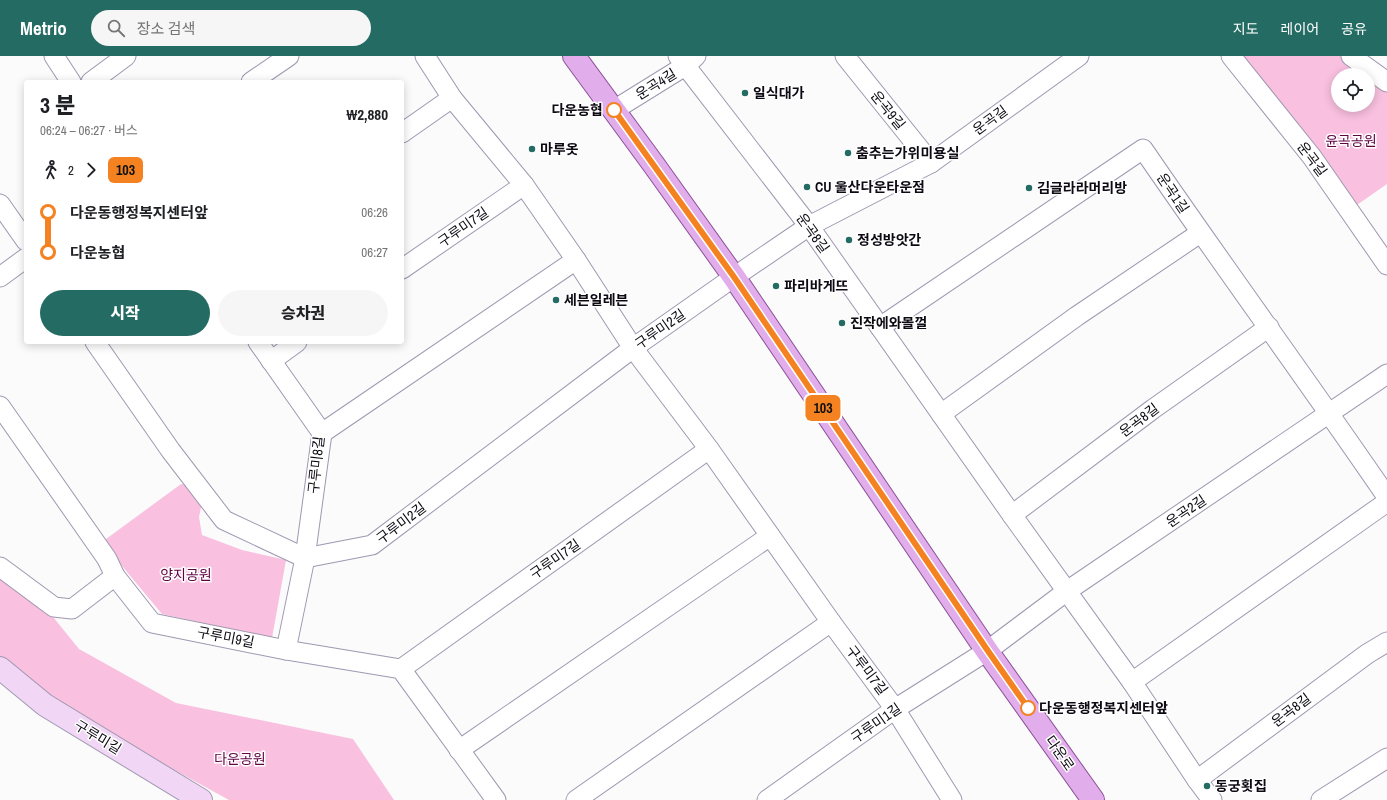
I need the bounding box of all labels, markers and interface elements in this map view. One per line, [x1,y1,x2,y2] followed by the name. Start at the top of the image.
[91,10,371,46] search box
[20,15,67,41] text: Metrio
[105,17,127,39] icon: search
[137,18,195,39] text: 장소 검색
[1233,20,1259,38] text: 지도
[1281,20,1319,38] text: 레이어
[1341,20,1367,38] text: 공유
[632,64,680,104] street label: 운곡4길
[1331,68,1375,112] map controls
[1331,68,1375,112] button: locate
[753,84,805,102] place label: 일식대가
[867,87,909,133] street label: 운곡9길
[740,88,750,98] marker: 일식대가
[40,90,75,120] text: 3 분
[551,101,603,119] place label: 다운농협
[969,101,1011,139] street label: 운곡길
[606,102,622,118] marker: 다운농협
[347,104,388,125] text: ₩2,880
[40,122,138,139] text: 06:24 – 06:27 · 버스
[1325,132,1377,150] park label: 윤곡공원
[1293,138,1331,180] street label: 운곡길
[540,140,579,158] place label: 마루옷
[527,144,537,154] marker: 마루옷
[856,144,959,162] place label: 춤추는가위미용실
[843,148,853,158] marker: 춤추는가위미용실
[40,159,62,181] icon: walk
[80,159,102,181] icon: forward
[116,161,135,179] text: 103
[68,162,74,179] text: 2
[1153,169,1193,217] street label: 운곡1길
[815,178,925,196] place label: CU 울산다운타운점
[1037,179,1127,197] place label: 김글라라머리방
[802,182,812,192] marker: CU 울산다운타운점
[1024,183,1034,193] marker: 김글라라머리방
[70,202,208,223] text: 다운동행정복지센터앞
[434,203,492,251] street label: 구루미7길
[361,204,388,221] text: 06:26
[792,209,834,257] street label: 운곡8길
[857,231,922,249] place label: 정성방앗간
[844,235,854,245] marker: 정성방앗간
[70,242,125,263] text: 다운농협
[361,244,388,261] text: 06:27
[784,277,849,295] place label: 파리바게뜨
[771,281,781,291] marker: 파리바게뜨
[40,290,210,336] button: 시작
[218,290,388,336] button: 승차권
[564,291,629,309] place label: 세븐일레븐
[551,295,561,305] marker: 세븐일레븐
[631,305,689,353] street label: 구루미2길
[850,314,927,332] place label: 진작에와볼껄
[837,318,847,328] marker: 진작에와볼껄
[800,395,846,421] line badge: 103
[813,399,833,417] text: 103
[1116,399,1162,441] street label: 운곡8길
[304,435,328,495] street label: 구루미8길
[1162,491,1210,531] street label: 운곡2길
[372,498,430,548] street label: 구루미2길
[526,535,584,583] street label: 구루미7길
[160,566,212,584] park label: 양지공원
[196,623,256,651] street label: 구루미9길
[842,641,892,699] street label: 구루미7길
[1268,689,1314,731] street label: 운곡8길
[847,699,905,747] street label: 구루미1길
[1039,699,1168,717] place label: 다운동행정복지센터앞
[1020,700,1036,716] marker: 다운동행정복지센터앞
[71,716,125,758] street label: 구루미길
[1042,732,1079,774] street label: 다운로
[214,750,266,768] park label: 다운공원
[1215,777,1267,795] place label: 동궁횟집
[1202,781,1212,791] marker: 동궁횟집

